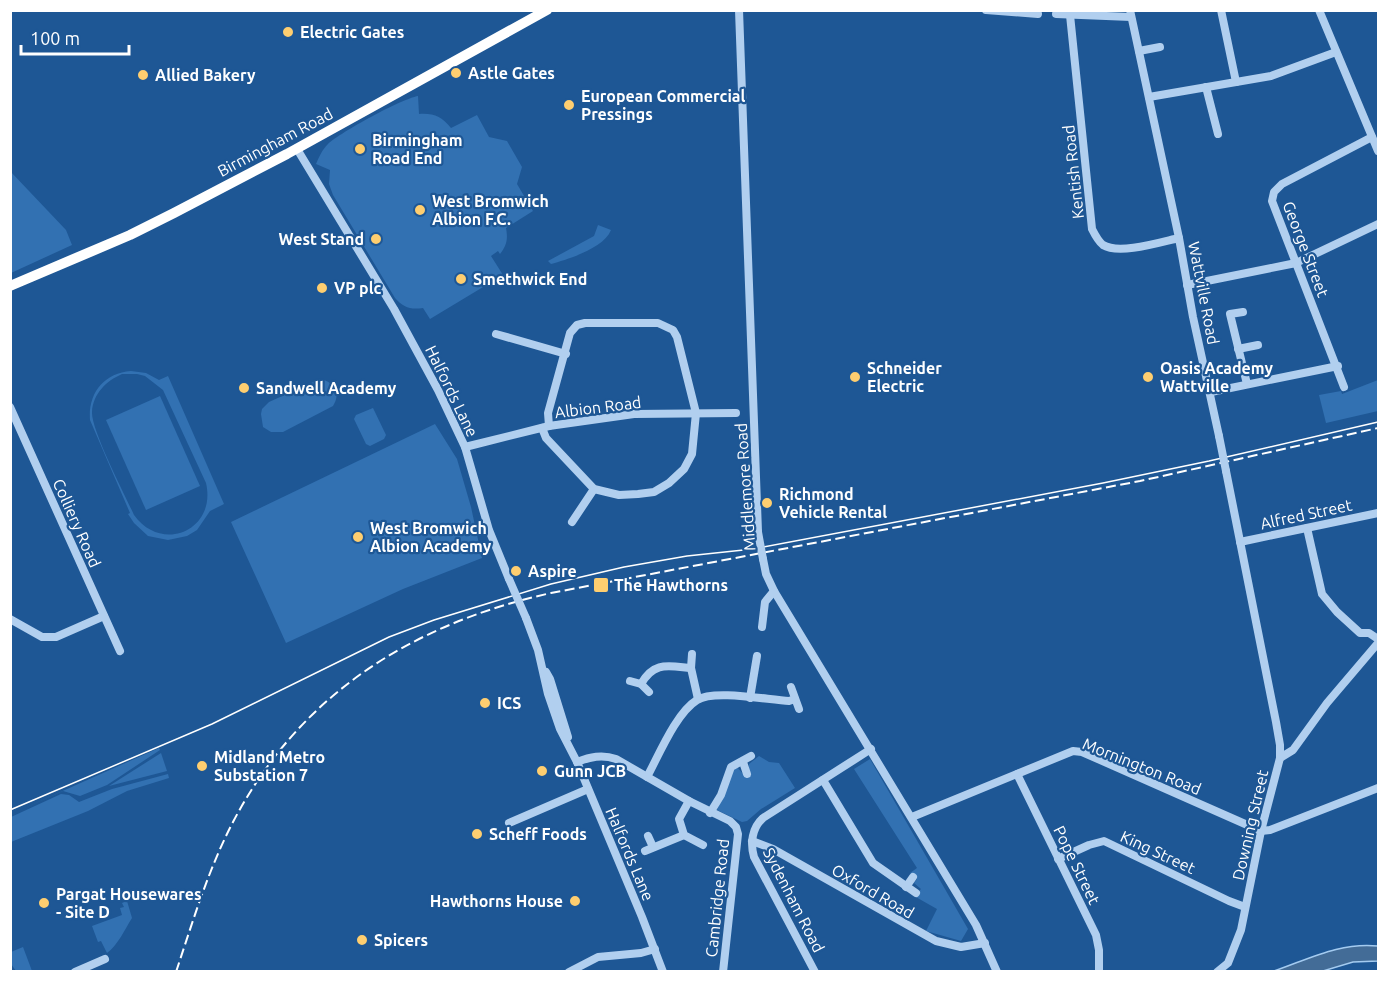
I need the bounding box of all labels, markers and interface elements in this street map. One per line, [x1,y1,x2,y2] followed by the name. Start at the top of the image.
[21,18,129,56] scale bar
[300,23,404,41] place label: Electric Gates
[281,25,295,39] marker: Electric Gates
[30,28,80,48] text: 100 m
[468,64,555,82] place label: Astle Gates
[155,66,256,84] place label: Allied Bakery
[449,66,463,80] marker: Astle Gates
[136,68,150,82] marker: Allied Bakery
[581,87,746,123] place label: European Commercial Pressings
[562,98,576,112] marker: European Commercial Pressings
[214,104,336,180] street label: Birmingham Road
[1059,124,1087,220] street label: Kentish Road
[372,131,463,167] place label: Birmingham Road End
[353,142,367,156] marker: Birmingham Road End
[432,192,549,228] place label: West Bromwich Albion F.C.
[1279,199,1333,300] street label: George Street
[413,203,427,217] marker: West Bromwich Albion F.C.
[279,230,364,248] place label: West Stand
[369,232,383,246] marker: West Stand
[1185,240,1223,346] street label: Wattville Road
[473,270,587,288] place label: Smethwick End
[454,272,468,286] marker: Smethwick End
[334,279,382,297] place label: VP plc
[315,281,329,295] marker: VP plc
[422,342,482,440] street label: Halfords Lane
[867,359,942,395] place label: Schneider Electric
[1160,359,1274,395] place label: Oasis Academy Wattville
[848,370,862,384] marker: Schneider Electric
[1141,370,1155,384] marker: Oasis Academy Wattville
[256,379,397,397] place label: Sandwell Academy
[237,381,251,395] marker: Sandwell Academy
[554,393,642,421] street label: Albion Road
[732,422,758,552] street label: Middlemore Road
[49,476,105,570] street label: Colliery Road
[779,485,887,521] place label: Richmond Vehicle Rental
[1259,495,1354,532] street label: Alfred Street
[760,496,774,510] marker: Richmond Vehicle Rental
[370,519,492,555] place label: West Bromwich Albion Academy
[351,530,365,544] marker: West Bromwich Albion Academy
[528,562,577,580] place label: Aspire
[509,564,523,578] marker: Aspire
[592,576,610,594] marker: The Hawthorns
[614,576,728,594] place label: The Hawthorns
[497,694,521,712] place label: ICS
[478,696,492,710] marker: ICS
[1080,734,1204,798] street label: Mornington Road
[214,748,325,784] place label: Midland Metro Substation 7
[195,759,209,773] marker: Midland Metro Substation 7
[554,762,626,780] place label: Gunn JCB
[535,764,549,778] marker: Gunn JCB
[1229,767,1272,882] street label: Downing Street
[602,805,658,903] street label: Halfords Lane
[1050,823,1104,908] street label: Pope Street
[489,825,587,843] place label: Scheff Foods
[470,827,484,841] marker: Scheff Foods
[1118,827,1199,877] street label: King Street
[702,838,732,958] street label: Cambridge Road
[760,845,828,955] street label: Sydenham Road
[829,860,917,922] street label: Oxford Road
[56,885,201,921] place label: Pargat Housewares - Site D
[430,892,563,910] place label: Hawthorns House
[568,894,582,908] marker: Hawthorns House
[37,896,51,910] marker: Pargat Housewares - Site D
[374,931,428,949] place label: Spicers
[355,933,369,947] marker: Spicers

